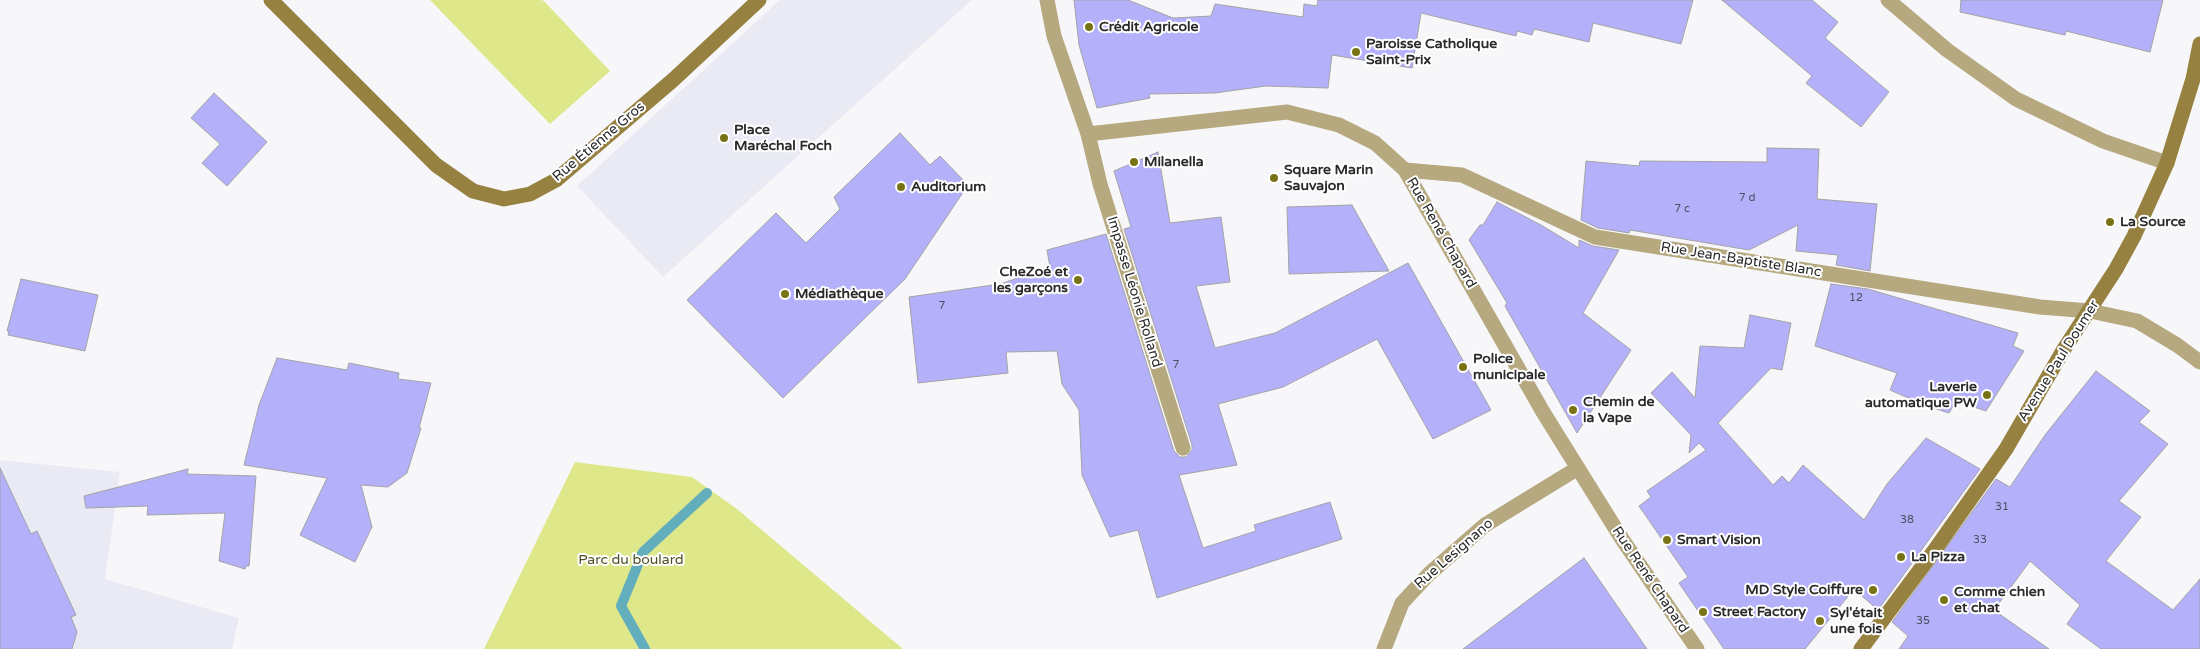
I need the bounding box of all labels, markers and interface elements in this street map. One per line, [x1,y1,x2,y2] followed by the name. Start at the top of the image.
[1099,19,1198,35] place label: Crédit Agricole
[1083,21,1095,33] marker: Crédit Agricole
[1366,36,1497,68] place label: Paroisse Catholique Saint-Prix
[1350,46,1362,58] marker: Paroisse Catholique Saint-Prix
[550,99,648,185] street label: Rue Étienne Gros
[734,122,832,154] place label: Place Maréchal Foch
[718,132,730,144] marker: Place Maréchal Foch
[1144,154,1204,170] place label: Milanella
[1128,156,1140,168] marker: Milanella
[1284,162,1373,194] place label: Square Marin Sauvajon
[1268,172,1280,184] marker: Square Marin Sauvajon
[1403,175,1479,291] street label: Rue René Chapard
[911,179,986,195] place label: Auditorium
[895,181,907,193] marker: Auditorium
[1739,191,1755,205] house number: 7 d
[1674,202,1690,216] house number: 7 c
[1103,214,1165,370] street label: Impasse Léonie Rolland
[2120,214,2186,230] place label: La Source
[2104,216,2116,228] marker: La Source
[1660,239,1822,281] street label: Rue Jean-Baptiste Blanc
[993,264,1068,296] place label: CheZoé et les garçons
[1072,274,1084,286] marker: CheZoé et les garçons
[795,286,883,302] place label: Médiathèque
[779,288,791,300] marker: Médiathèque
[1849,291,1863,305] house number: 12
[2015,297,2103,425] street label: Avenue Paul Doumer
[939,299,945,313] house number: 7
[1473,351,1545,384] place label: Police municipale
[1173,358,1179,372] house number: 7
[1457,361,1469,373] marker: Police municipale
[1865,379,1977,412] place label: Laverie automatique PW
[1981,389,1993,401] marker: Laverie automatique PW
[1583,394,1654,427] place label: Chemin de la Vape
[1567,404,1579,416] marker: Chemin de la Vape
[1995,500,2009,514] house number: 31
[1900,513,1914,527] house number: 38
[1411,515,1497,593] street label: Rue Lesignano
[1608,524,1692,636] street label: Rue René Chapard
[1677,532,1761,548] place label: Smart Vision
[1973,533,1987,547] house number: 33
[1661,534,1673,546] marker: Smart Vision
[1911,549,1965,565] place label: La Pizza
[1895,551,1907,563] marker: La Pizza
[578,552,684,568] park label: Parc du boulard
[1745,582,1863,598] place label: MD Style Coiffure
[1867,584,1879,596] marker: MD Style Coiffure
[1954,584,2045,616] place label: Comme chien et chat
[1938,594,1950,606] marker: Comme chien et chat
[1713,604,1806,620] place label: Street Factory
[1830,605,1882,638] place label: Syl'était une fois
[1697,606,1709,618] marker: Street Factory
[1916,614,1930,628] house number: 35
[1814,615,1826,627] marker: Syl'était une fois

